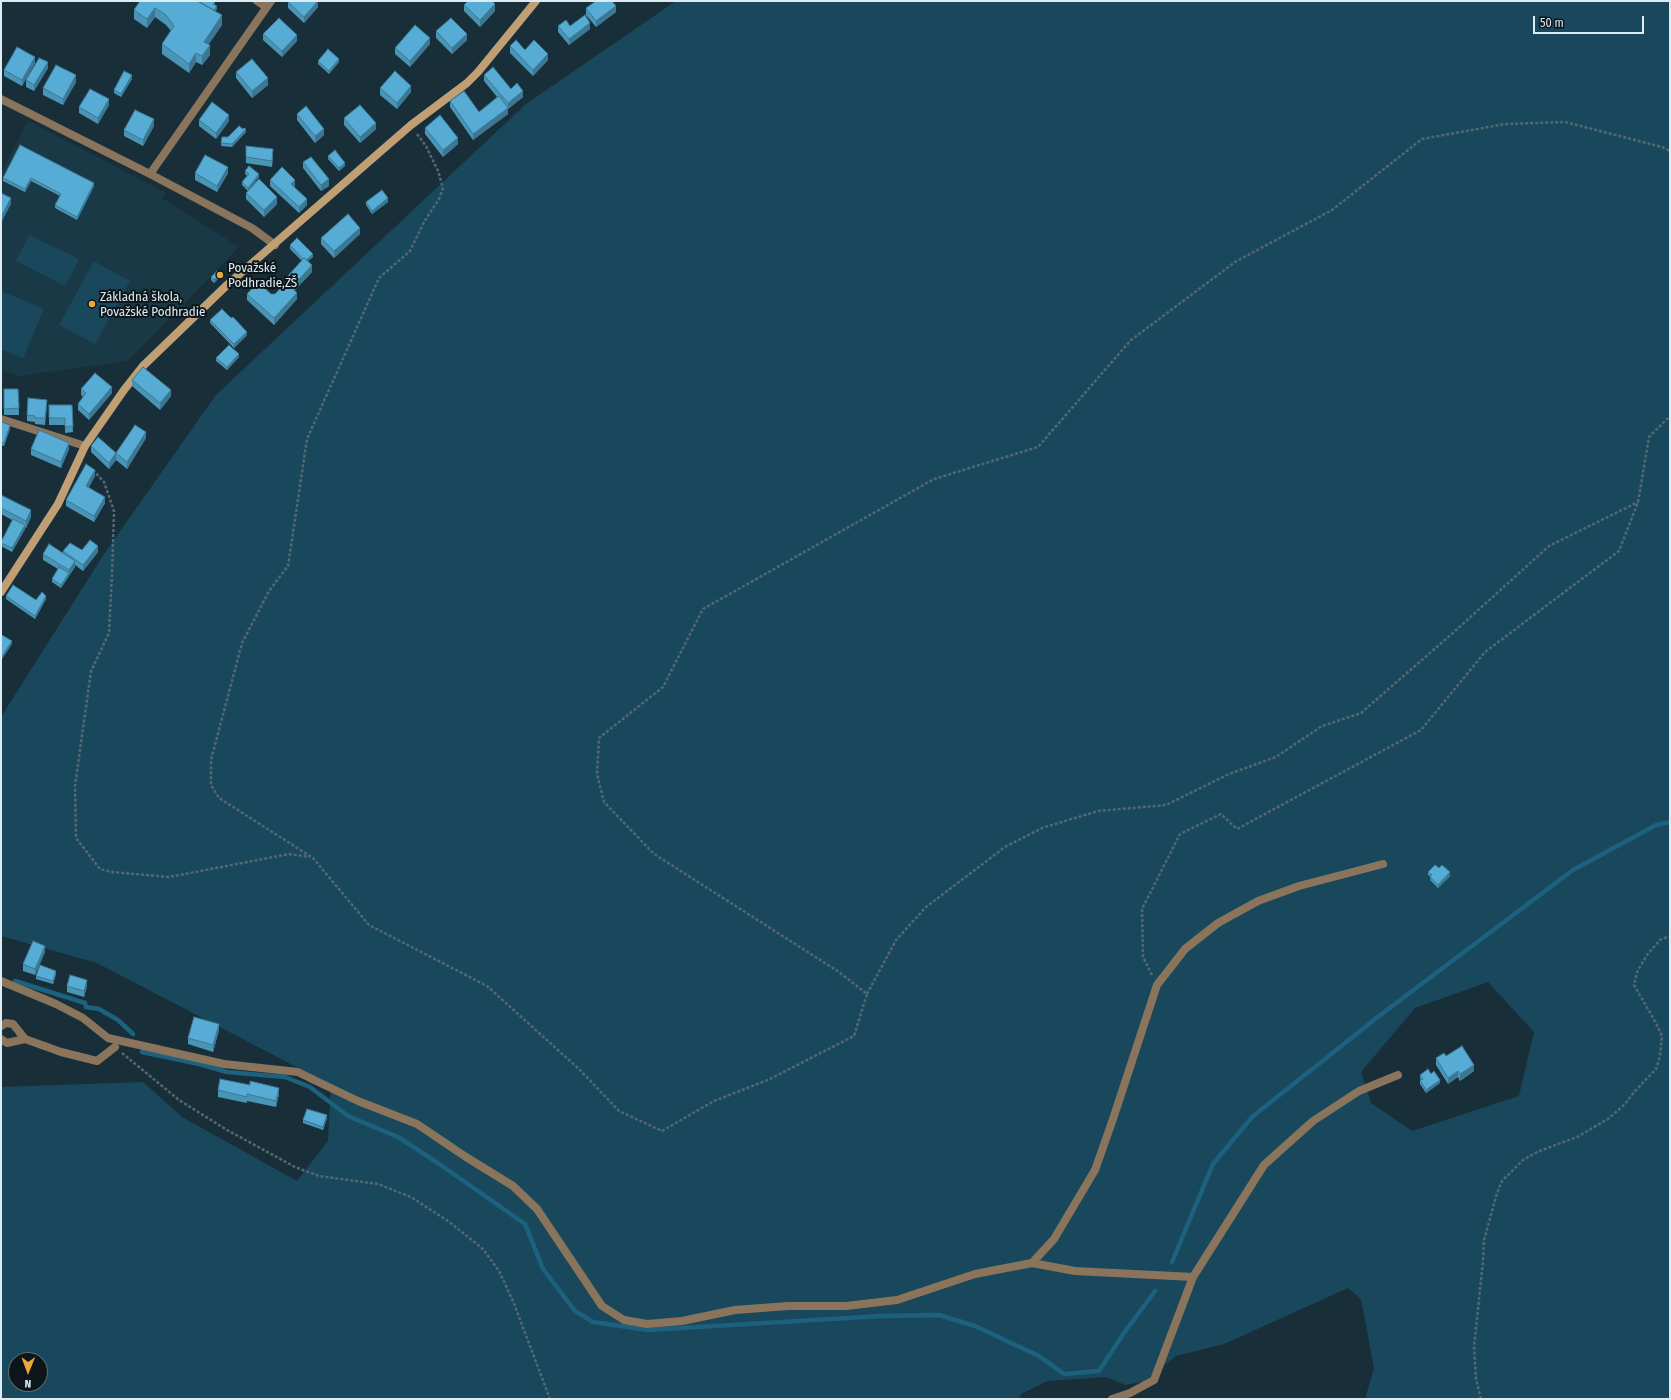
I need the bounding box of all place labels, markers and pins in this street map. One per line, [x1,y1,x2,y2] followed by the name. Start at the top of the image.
[228,260,297,291] place label: Považské Podhradie,ZŠ
[215,270,225,280] marker: Považské Podhradie,ZŠ
[100,289,205,320] place label: Základná škola, Považské Podhradie
[87,299,97,309] marker: Základná škola, Považské Podhradie

